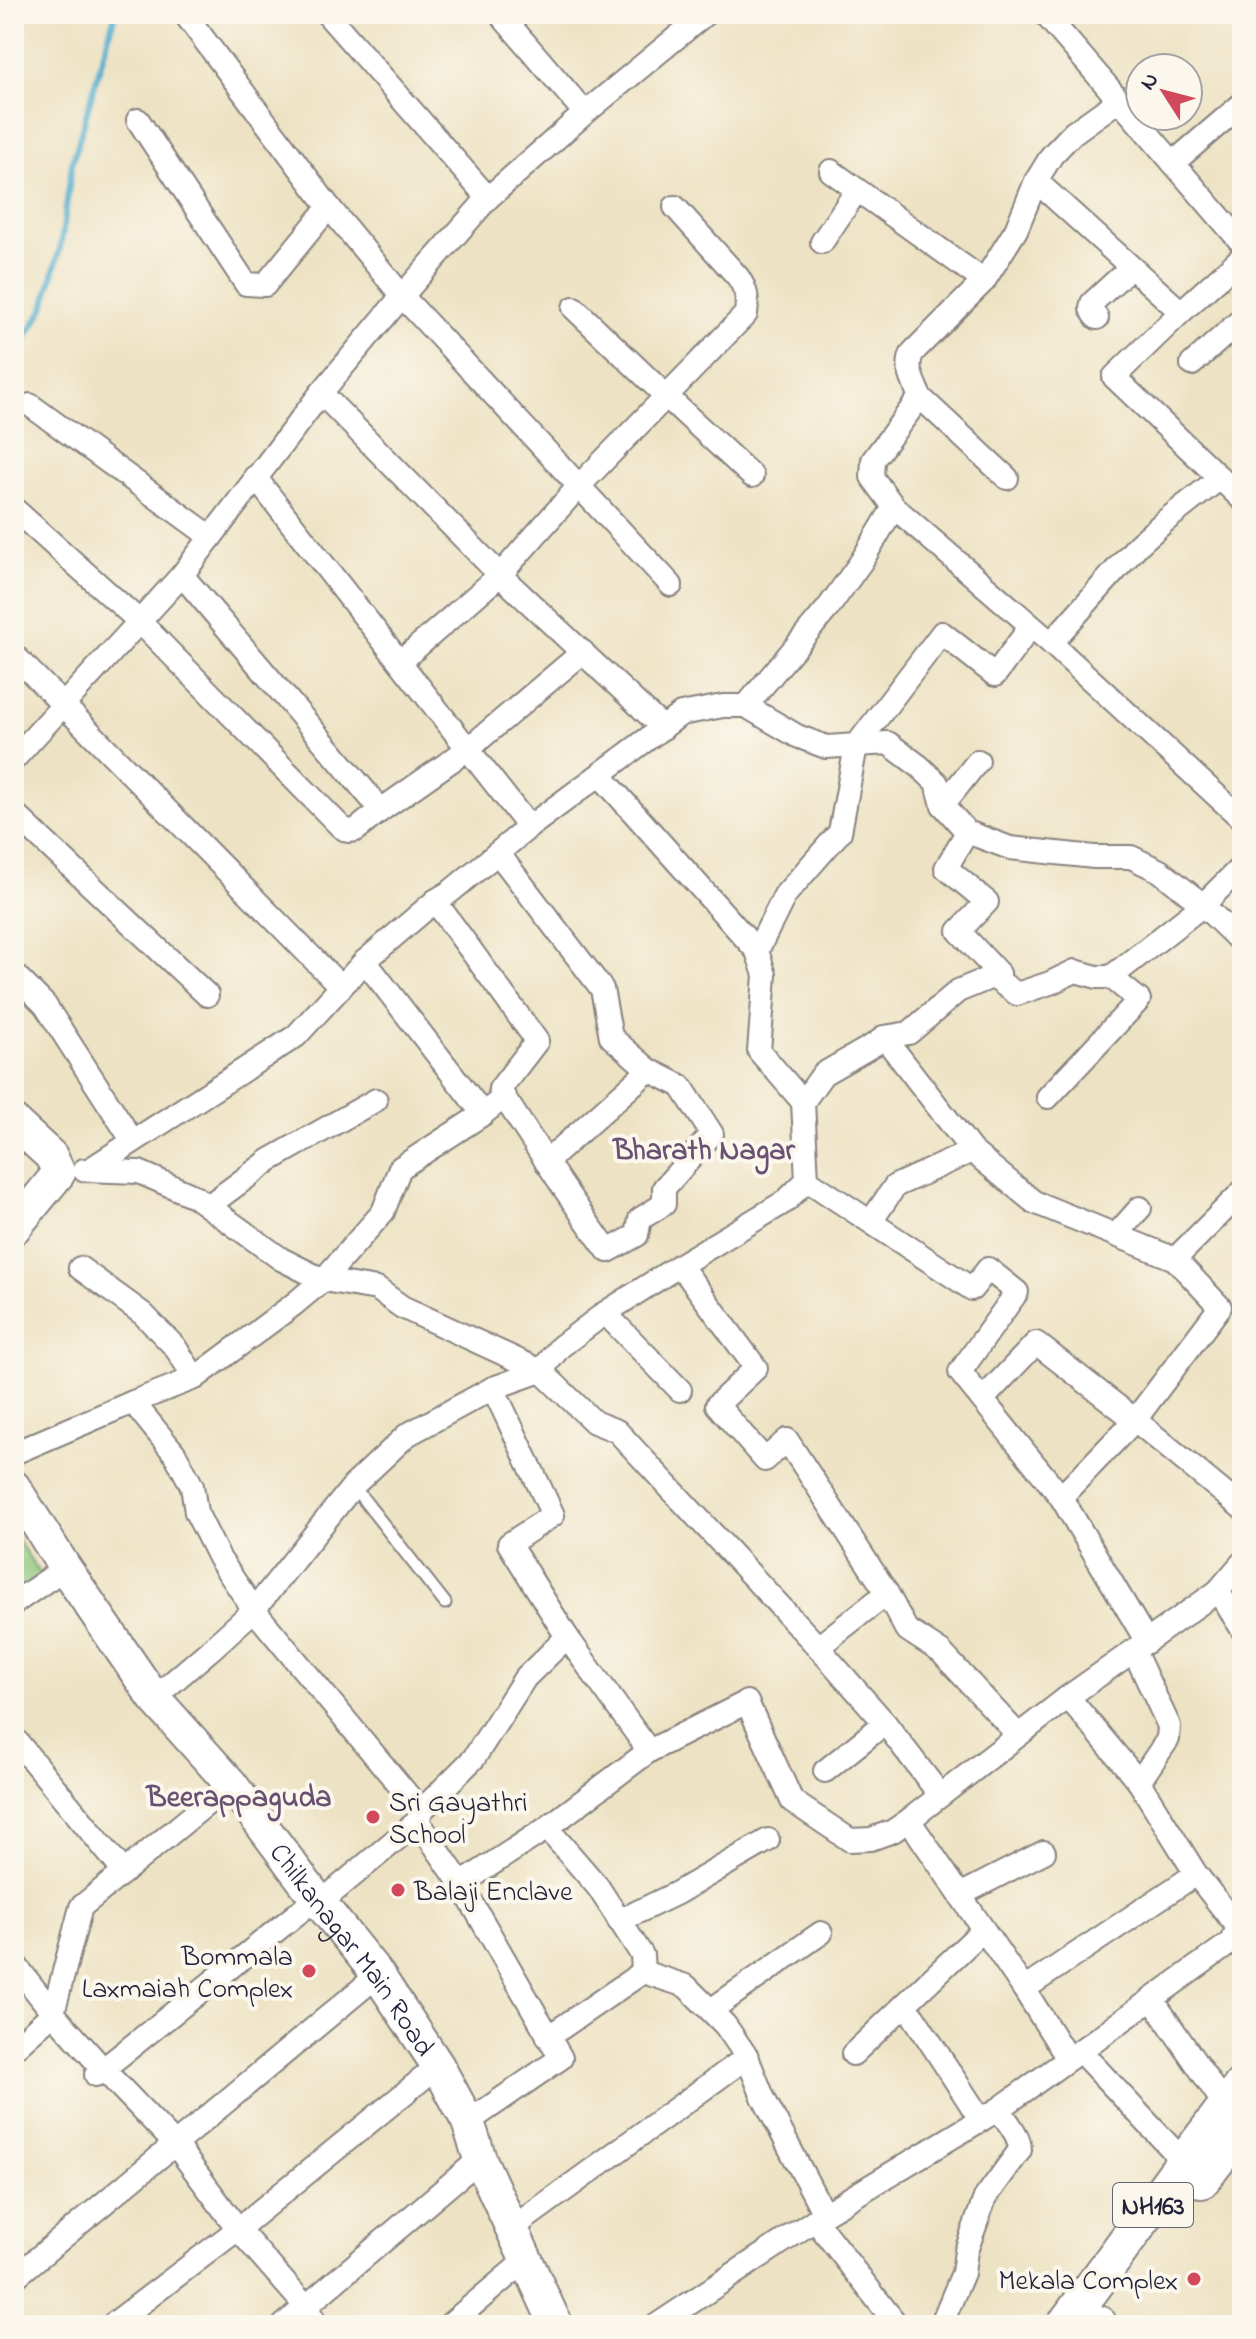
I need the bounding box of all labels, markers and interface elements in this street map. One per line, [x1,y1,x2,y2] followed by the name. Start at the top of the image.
[1124,52,1204,132] north arrow
[1133,67,1168,97] text: N
[611,1130,796,1175] district label: Bharath Nagar
[144,1777,332,1822] district label: Beerappaguda
[389,1784,528,1857] place label: Sri Gayathri School
[364,1808,382,1826] marker: Sri Gayathri School
[258,1835,443,2066] street label: Chilkanagar Main Road
[413,1873,573,1914] place label: Balaji Enclave
[389,1881,407,1899] marker: Balaji Enclave
[82,1938,293,2011] place label: Bommala Laxmaiah Complex
[300,1962,318,1980] marker: Bommala Laxmaiah Complex
[1113,2183,1193,2227] road number: NH163
[998,2262,1178,2303] place label: Mekala Complex
[1185,2270,1203,2288] marker: Mekala Complex

